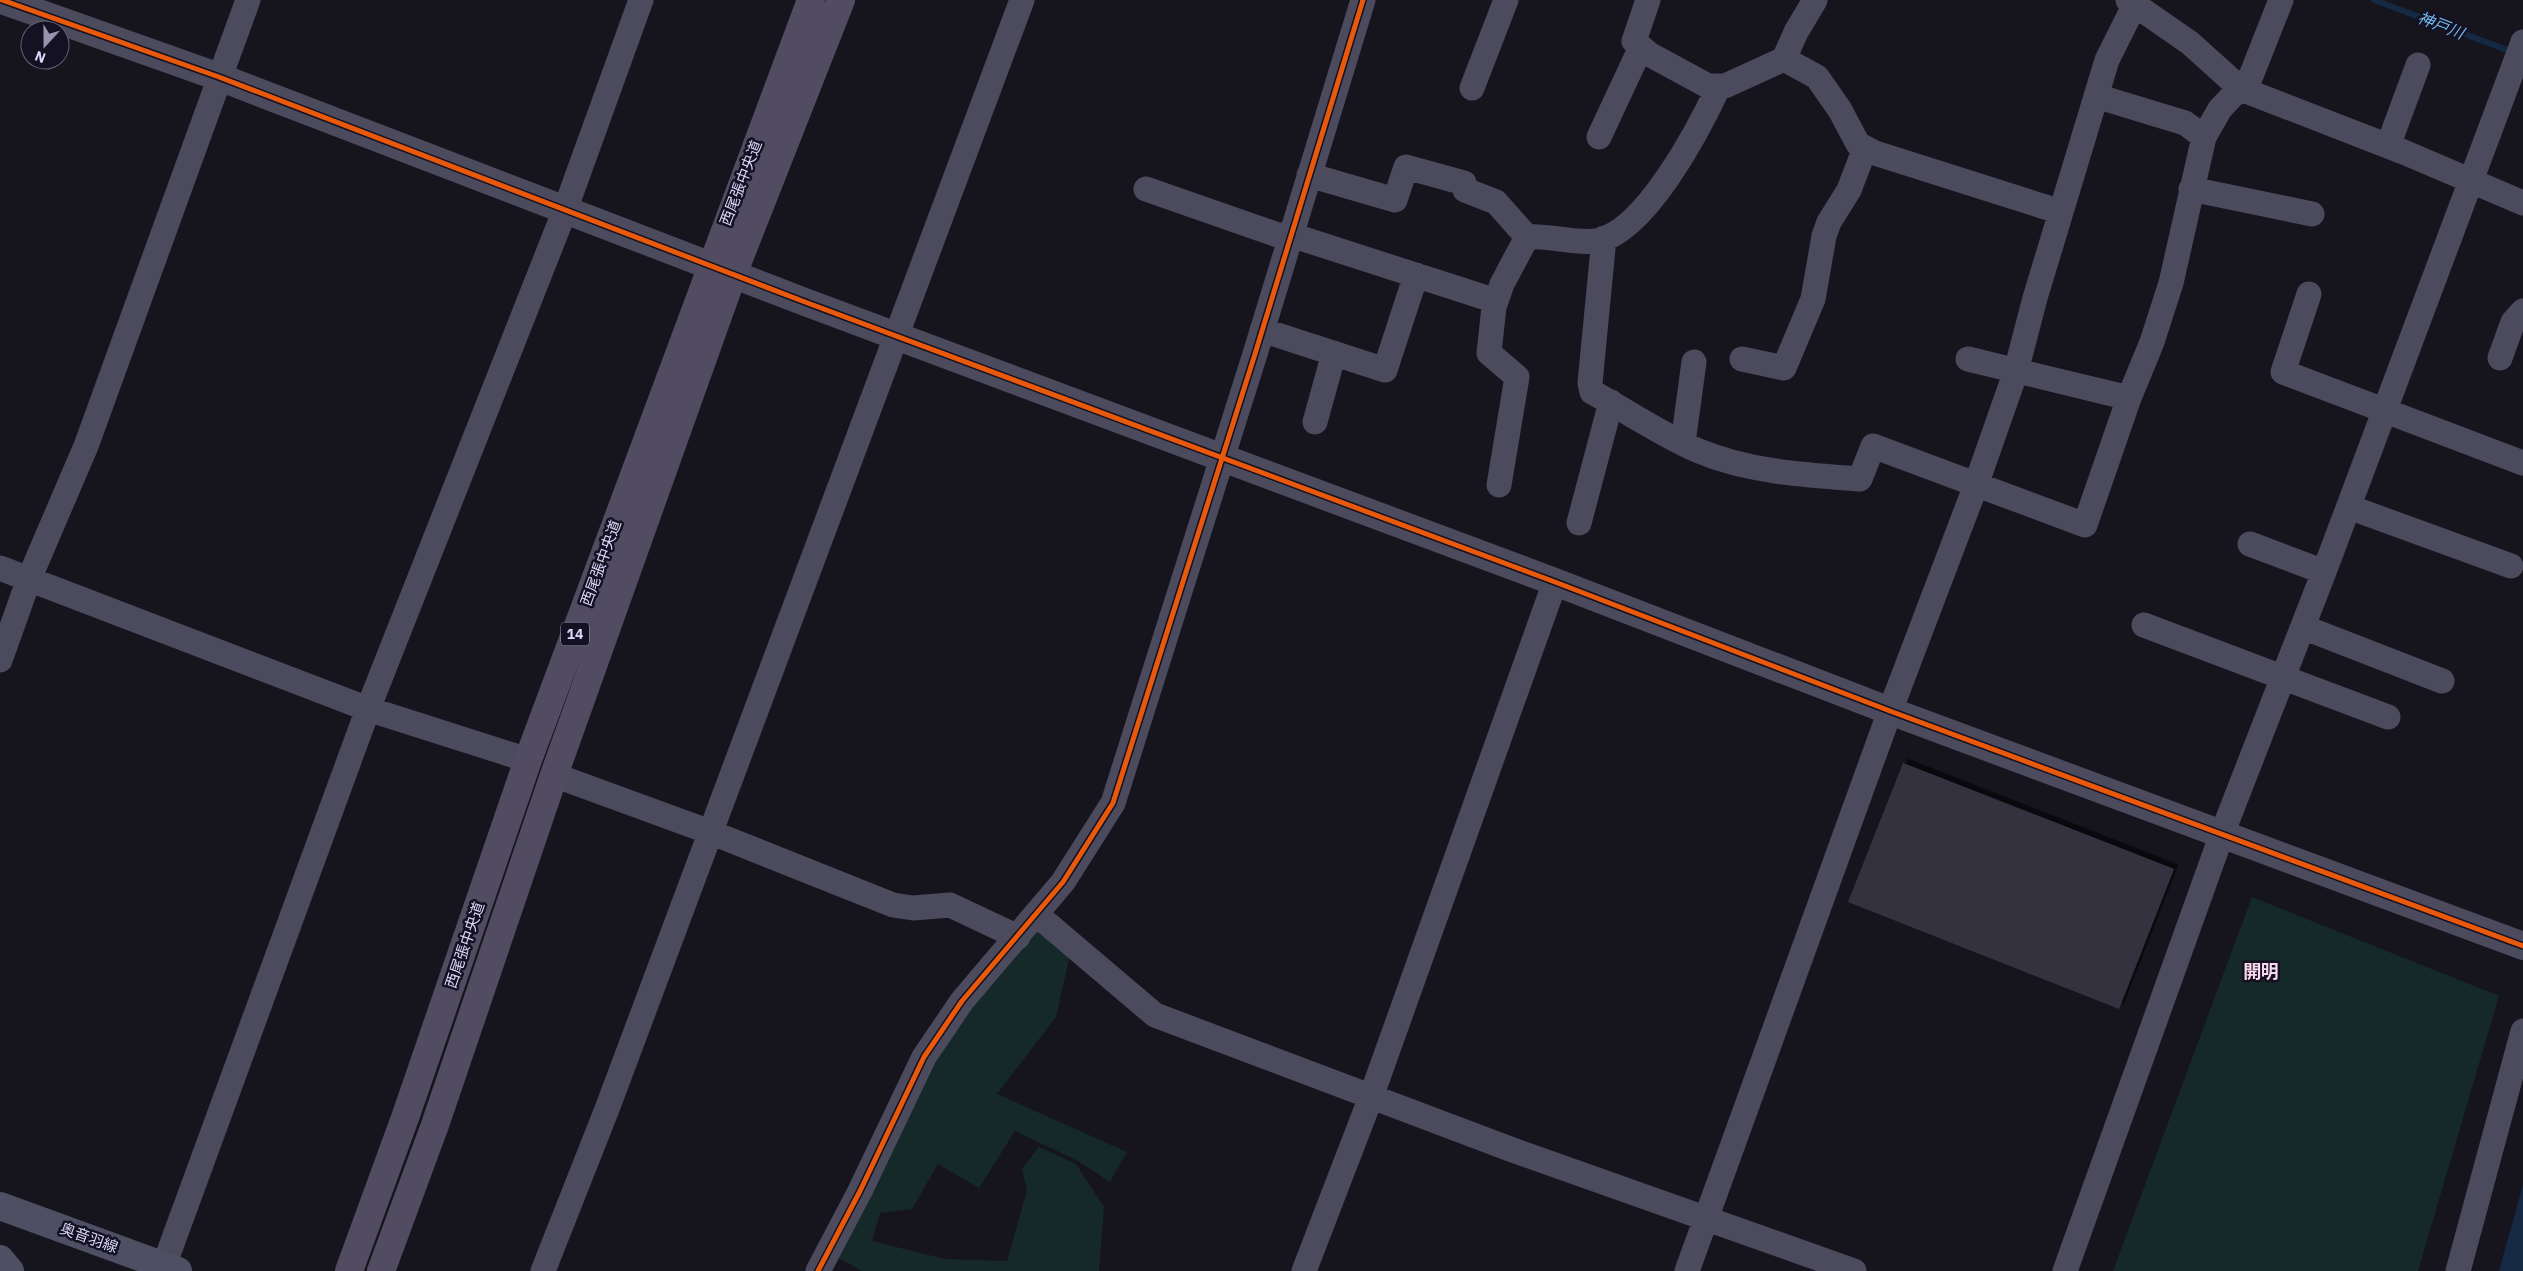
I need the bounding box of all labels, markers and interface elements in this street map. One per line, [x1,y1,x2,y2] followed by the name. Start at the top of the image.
[2415,7,2469,44] water label: 神戸川
[20,20,70,70] north arrow
[32,47,48,67] text: N
[716,137,766,228] street label: 西尾張中央道
[576,517,625,608] street label: 西尾張中央道
[561,622,589,646] road number: 14
[441,899,488,990] street label: 西尾張中央道
[2243,960,2279,983] district label: 開明
[58,1218,121,1257] street label: 奥音羽線

